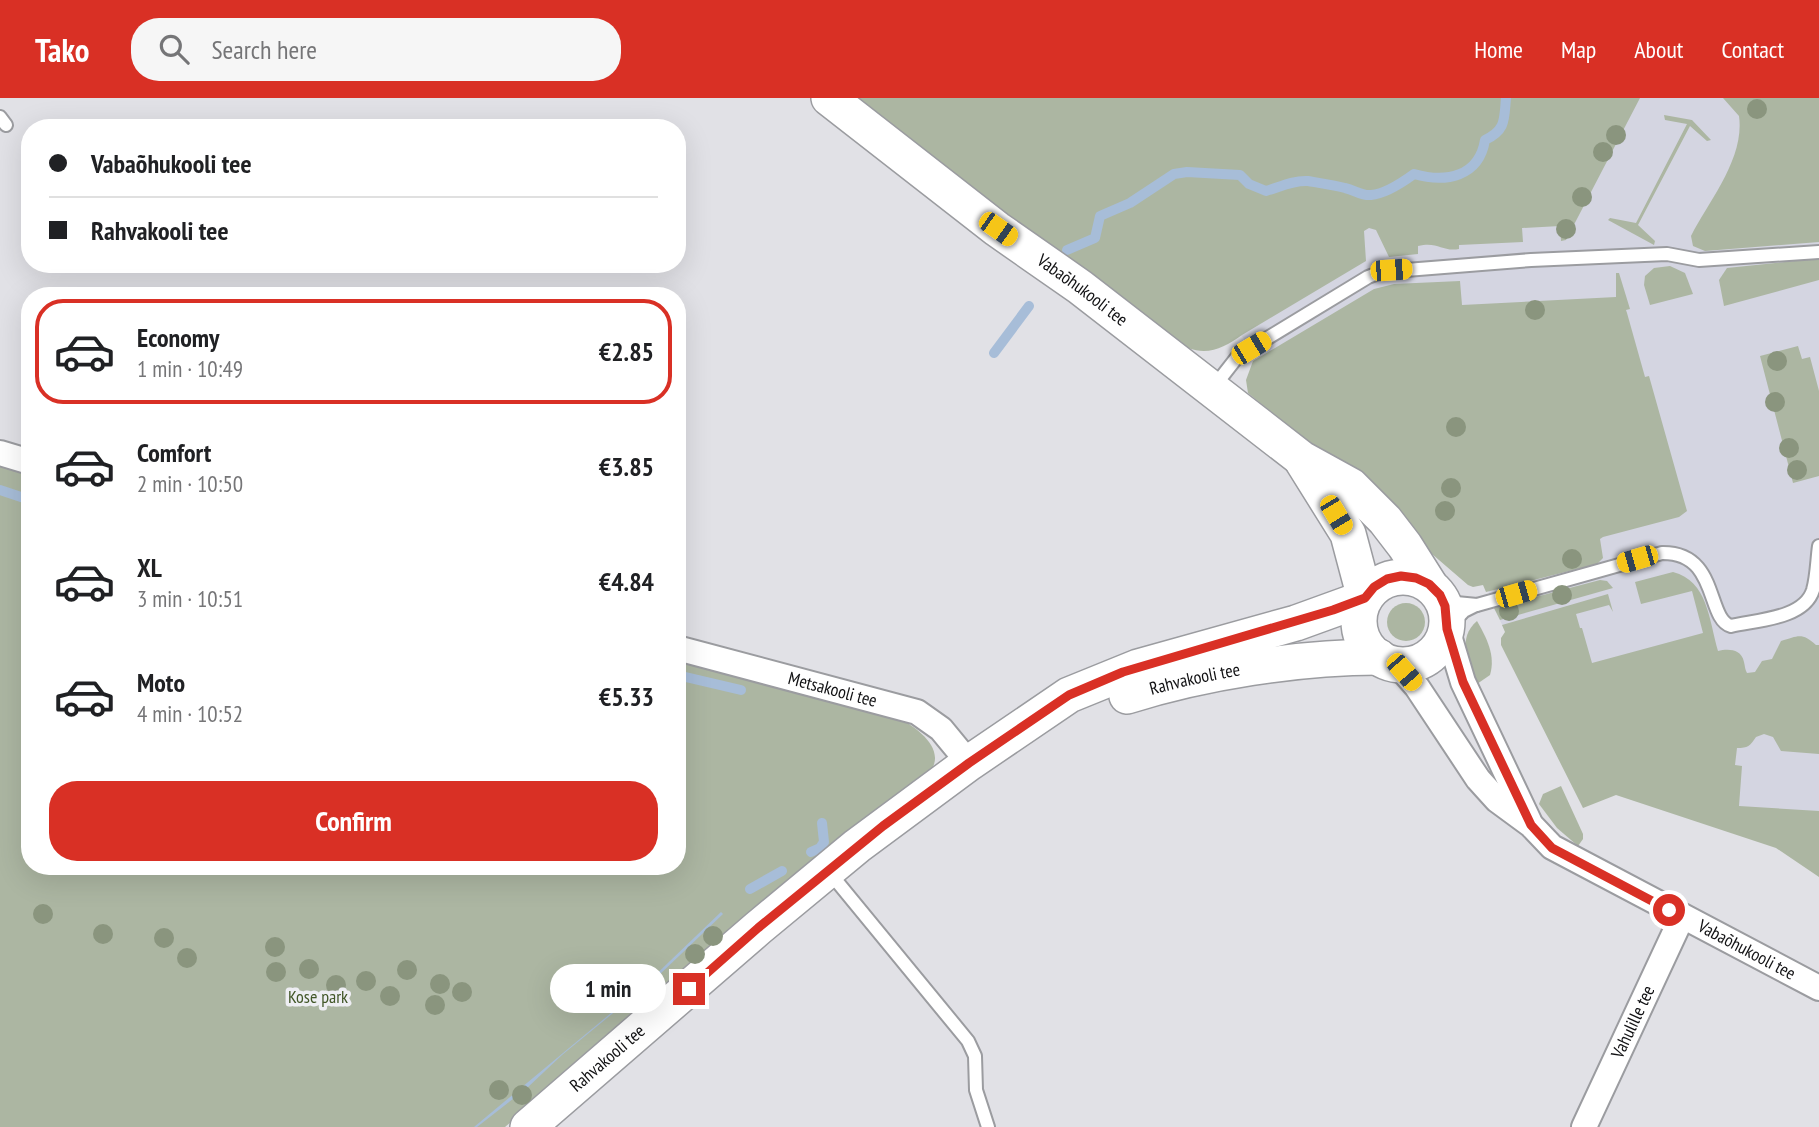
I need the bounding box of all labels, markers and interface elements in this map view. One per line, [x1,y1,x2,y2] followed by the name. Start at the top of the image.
[131,18,621,81] search box
[35,28,89,71] text: Tako
[155,30,193,68] icon: search
[211,33,317,66] text: Search here
[1474,34,1523,65] text: Home
[1561,34,1596,65] text: Map
[1634,34,1683,65] text: About
[1721,34,1784,65] text: Contact
[91,147,252,180] text: Vabaõhukooli tee
[975,208,1022,250] car
[91,214,229,247] text: Rahvakooli tee
[1032,248,1133,331] street label: Vabaõhukooli tee
[1370,258,1413,282] car
[53,320,116,383] icon: car
[137,321,219,354] text: Economy
[1228,328,1275,368] car
[599,335,654,368] text: €2.85
[137,354,243,383] text: 1 min · 10:49
[53,435,116,498] icon: car
[137,436,211,469] text: Comfort
[599,450,654,483] text: €3.85
[137,469,243,498] text: 2 min · 10:50
[1317,492,1356,538] car
[1614,543,1661,575] car
[53,550,116,613] icon: car
[137,551,162,584] text: XL
[599,565,654,598] text: €4.84
[1493,578,1540,610] car
[137,584,243,613] text: 3 min · 10:51
[1383,649,1426,695] car
[1147,658,1242,700] street label: Rahvakooli tee
[53,665,116,728] icon: car
[137,666,185,699] text: Moto
[786,666,880,712] street label: Metsakooli tee
[599,680,654,713] text: €5.33
[137,699,243,728] text: 4 min · 10:52
[49,781,658,861] button: Confirm
[1653,894,1685,926] route start
[1693,914,1800,985] street label: Vabaõhukooli tee
[549,964,664,1014] callout: 1 min
[673,973,705,1005] route end
[585,974,631,1003] text: 1 min
[1605,982,1659,1063] street label: Vahulille tee
[288,985,348,1008] park label: Kose park
[565,1019,649,1097] street label: Rahvakooli tee

